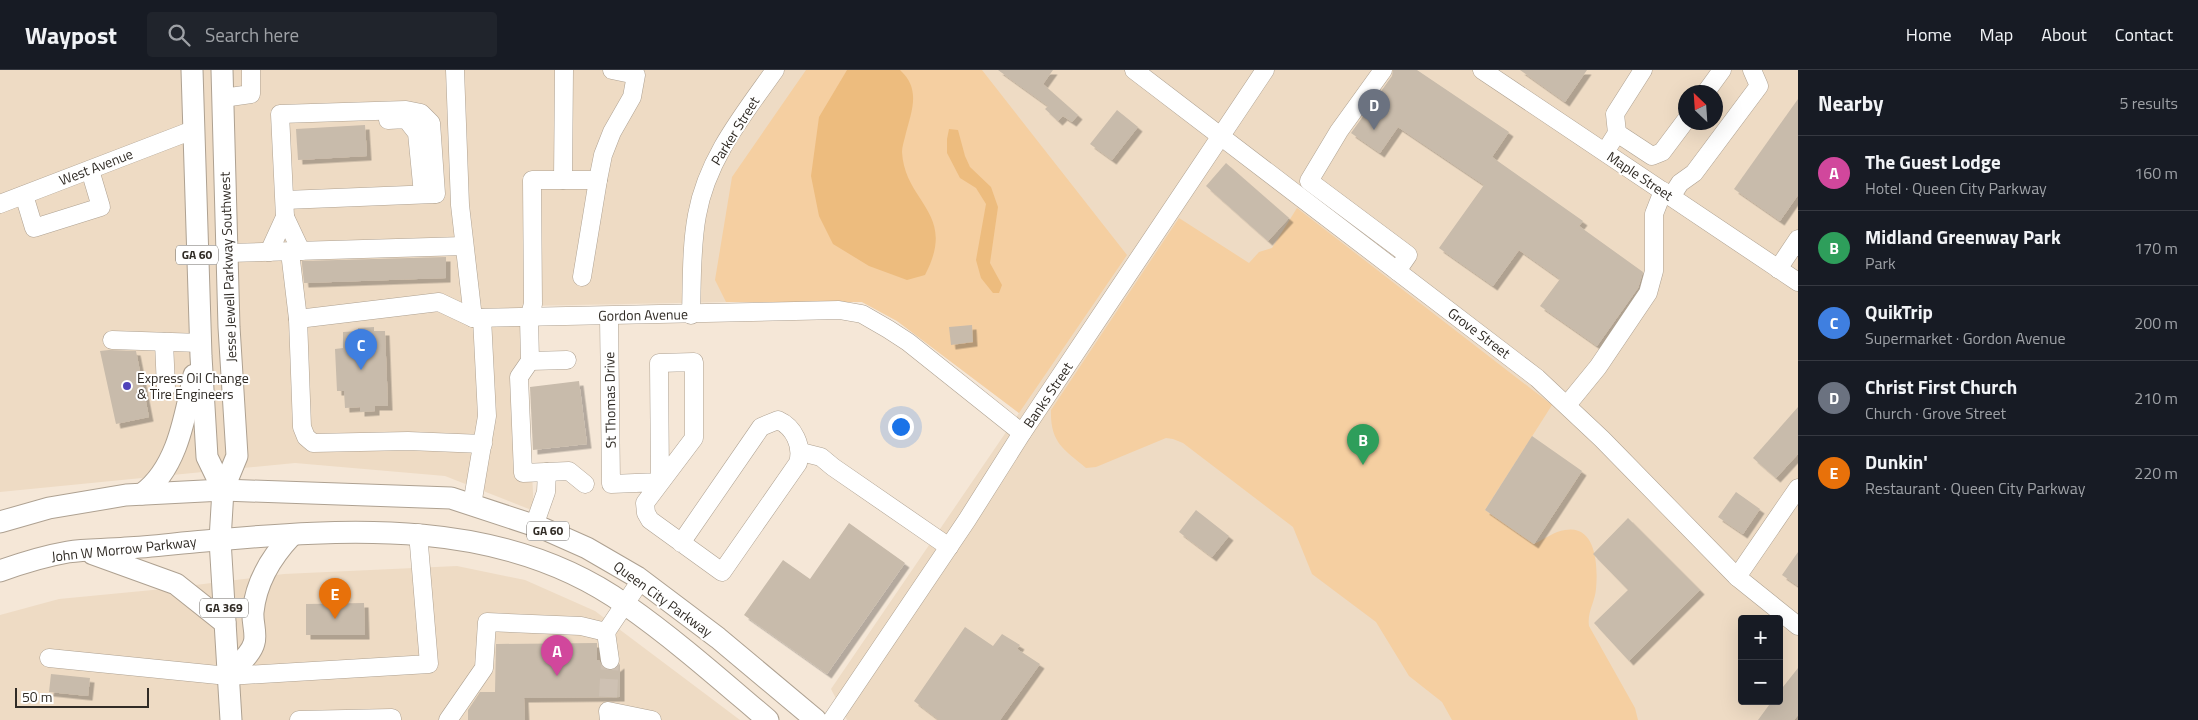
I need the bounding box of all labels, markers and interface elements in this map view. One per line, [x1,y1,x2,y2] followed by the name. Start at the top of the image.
[147,12,497,57] search box
[25,17,117,53] text: Waypost
[205,20,299,49] text: Search here
[165,21,193,49] icon: search
[1906,21,1952,48] text: Home
[1980,21,2013,48] text: Map
[2041,21,2087,48] text: About
[2115,21,2173,48] text: Contact
[1678,85,1723,130] north arrow
[1818,87,1883,119] text: Nearby
[1358,89,1390,130] pin: D
[2119,91,2178,115] text: 5 results
[705,92,764,169] street label: Parker Street
[56,143,136,190] street label: West Avenue
[1603,146,1678,205] street label: Maple Street
[1865,147,2001,176] text: The Guest Lodge
[1829,161,1839,185] text: A
[2134,161,2178,185] text: 160 m
[214,171,241,363] street label: Jesse Jewell Parkway Southwest
[1865,176,2047,200] text: Hotel · Queen City Parkway
[1865,222,2061,251] text: Midland Greenway Park
[1829,236,1839,260] text: B
[2134,236,2178,260] text: 170 m
[176,246,218,264] road number: GA 60
[1865,251,1896,275] text: Park
[1865,297,1933,326] text: QuikTrip
[1444,302,1515,363] street label: Grove Street
[598,303,688,326] street label: Gordon Avenue
[1830,311,1838,335] text: C
[2134,311,2178,335] text: 200 m
[1865,326,2065,350] text: Supermarket · Gordon Avenue
[345,329,377,370] pin: C
[598,352,621,449] street label: St Thomas Drive
[1018,357,1077,432] street label: Banks Street
[137,367,249,404] place label: Express Oil Change & Tire Engineers
[1865,372,2017,401] text: Christ First Church
[121,380,133,392] marker: Express Oil Change & Tire Engineers
[1829,386,1839,410] text: D
[2134,386,2178,410] text: 210 m
[1865,401,2006,425] text: Church · Grove Street
[888,414,914,440] your location
[1347,424,1379,465] pin: B
[1865,447,1928,476] text: Dunkin'
[1830,461,1838,485] text: E
[2134,461,2178,485] text: 220 m
[1865,476,2085,500] text: Restaurant · Queen City Parkway
[527,522,569,541] road number: GA 60
[50,530,198,567] street label: John W Morrow Parkway
[609,555,717,642] street label: Queen City Parkway
[319,578,351,619] pin: E
[200,598,248,618] road number: GA 369
[1738,615,1783,705] map controls
[1738,615,1783,660] button: +
[541,635,573,676] pin: A
[1738,660,1783,705] button: −
[15,685,149,708] scale bar
[22,686,52,707] text: 50 m

